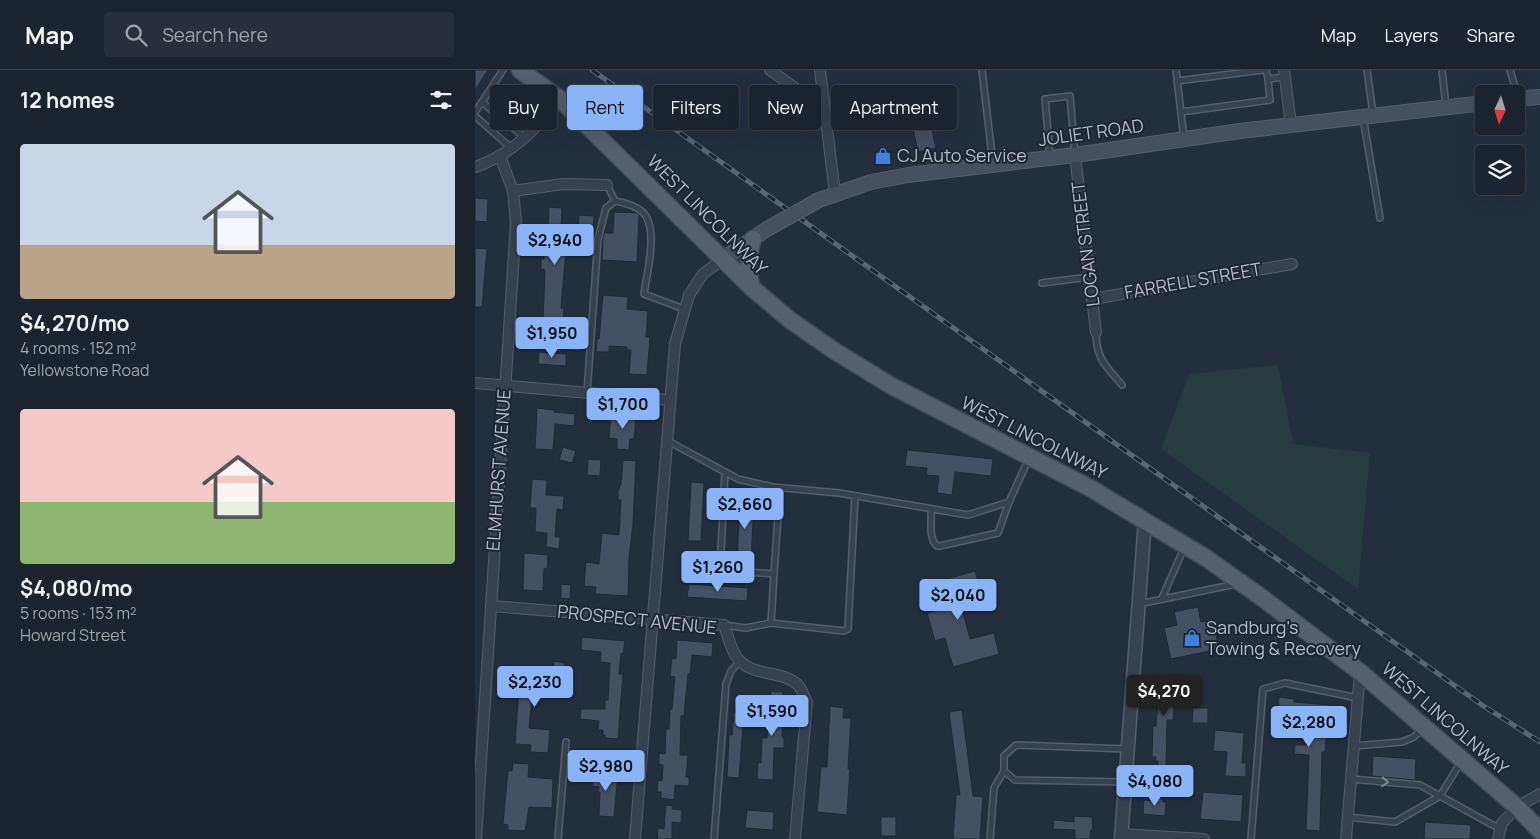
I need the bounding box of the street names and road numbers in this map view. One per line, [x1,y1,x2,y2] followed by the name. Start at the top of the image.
[1037,113,1145,151] street label: JOLIET ROAD
[642,149,774,280] street label: WEST LINCOLNWAY
[1065,180,1105,308] street label: LOGAN STREET
[1122,256,1263,304] street label: FARRELL STREET
[480,388,516,552] street label: ELMHURST AVENUE
[957,390,1112,485] street label: WEST LINCOLNWAY
[556,599,718,639] street label: PROSPECT AVENUE
[1377,657,1515,781] street label: WEST LINCOLNWAY

